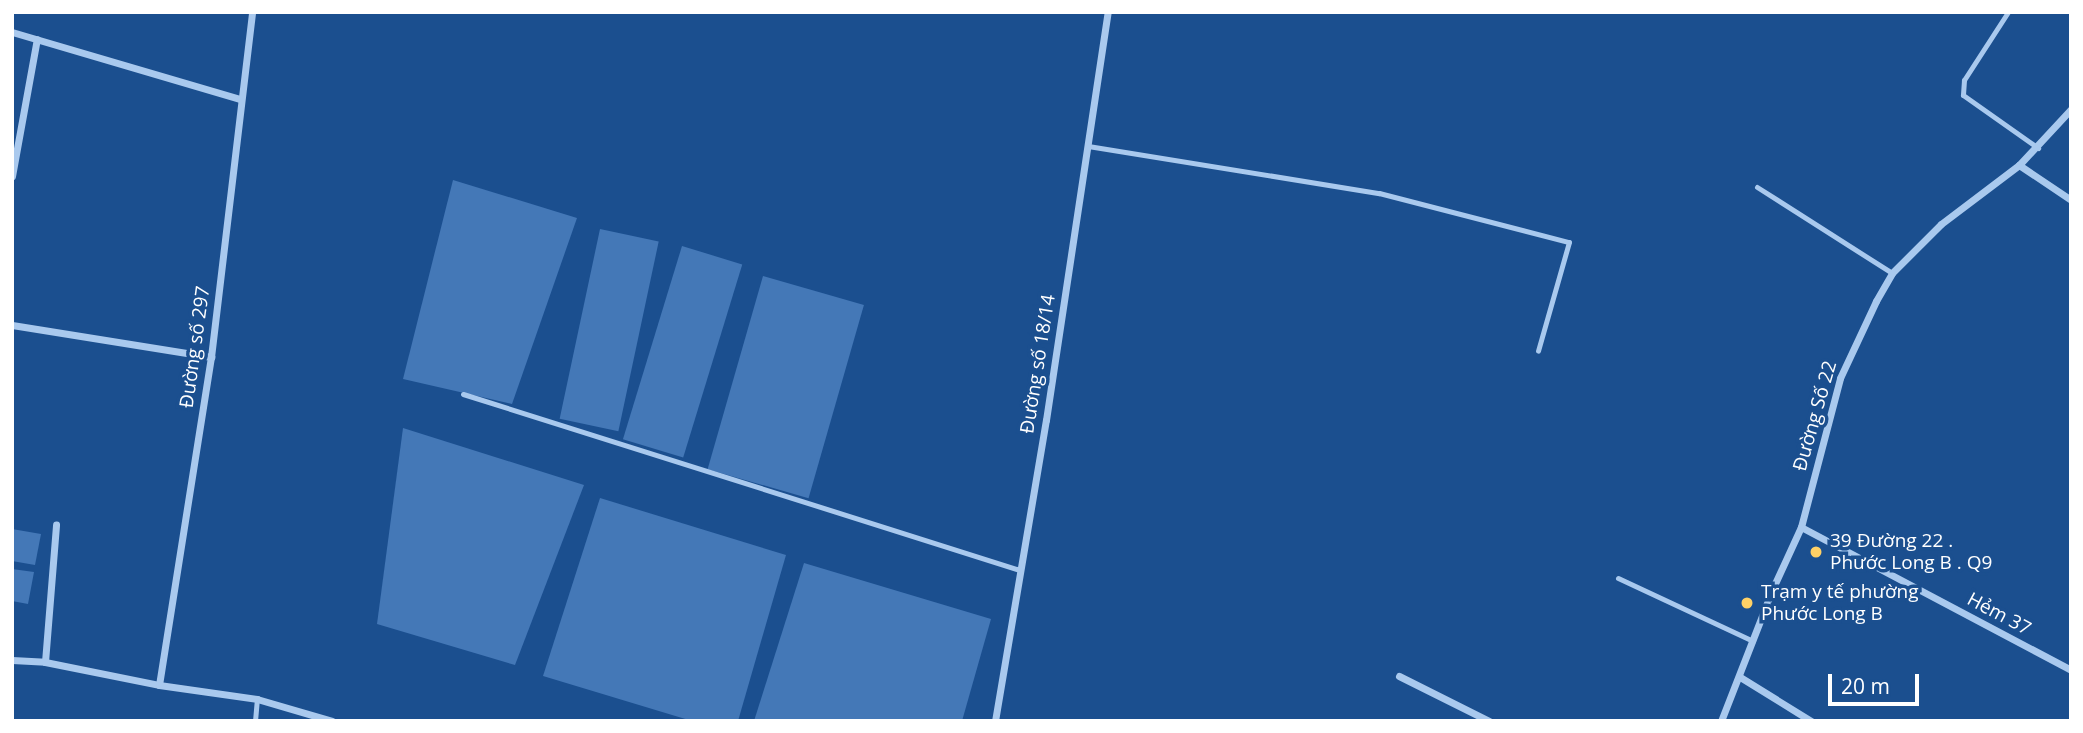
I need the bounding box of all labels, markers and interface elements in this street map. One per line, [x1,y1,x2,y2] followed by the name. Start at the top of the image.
[175,285,215,409] street label: Đường số 297
[1016,293,1060,435] street label: Đường số 18/14
[1788,358,1842,474] street label: Đường Số 22
[1830,530,1992,574] place label: 39 Đường 22 . Phước Long B . Q9
[1808,544,1824,560] marker: 39 Đường 22 . Phước Long B . Q9
[1761,581,1919,625] place label: Trạm y tế phường Phước Long B
[1963,588,2035,640] street label: Hẻm 37
[1739,595,1755,611] marker: Trạm y tế phường Phước Long B
[1831,660,1922,704] scale bar
[1841,672,1890,700] text: 20 m

